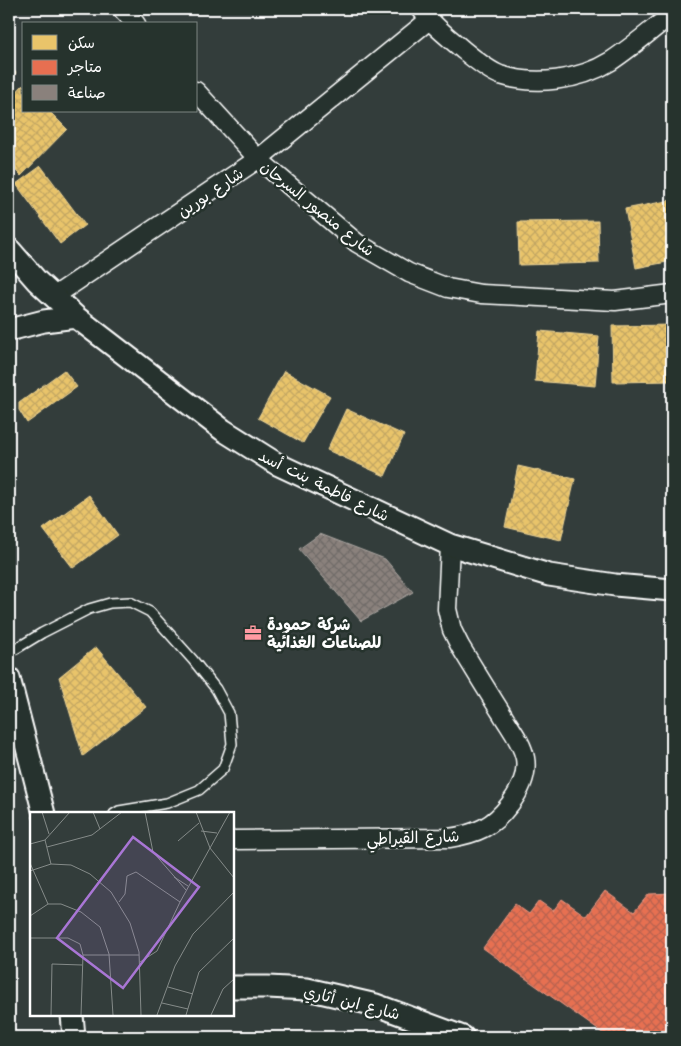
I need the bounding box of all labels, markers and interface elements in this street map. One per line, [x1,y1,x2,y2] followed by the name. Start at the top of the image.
[22,22,198,112] legend
[68,33,95,54] text: سكن
[66,57,102,78] text: متاجر
[68,83,106,104] text: صناعة
[256,156,379,262] street label: شارع منصور السرحان
[173,163,248,223] street label: شارع بورين
[255,445,393,527] street label: شارع فاطمة بنت أسد
[267,614,382,654] place label: شركة حمودة للصناعات الغذائية
[243,623,263,643] office icon: شركة حمودة للصناعات الغذائية
[30,812,234,1016] inset map
[366,825,460,854] street label: شارع القيراطي
[301,980,402,1026] street label: شارع ابن أثاري

